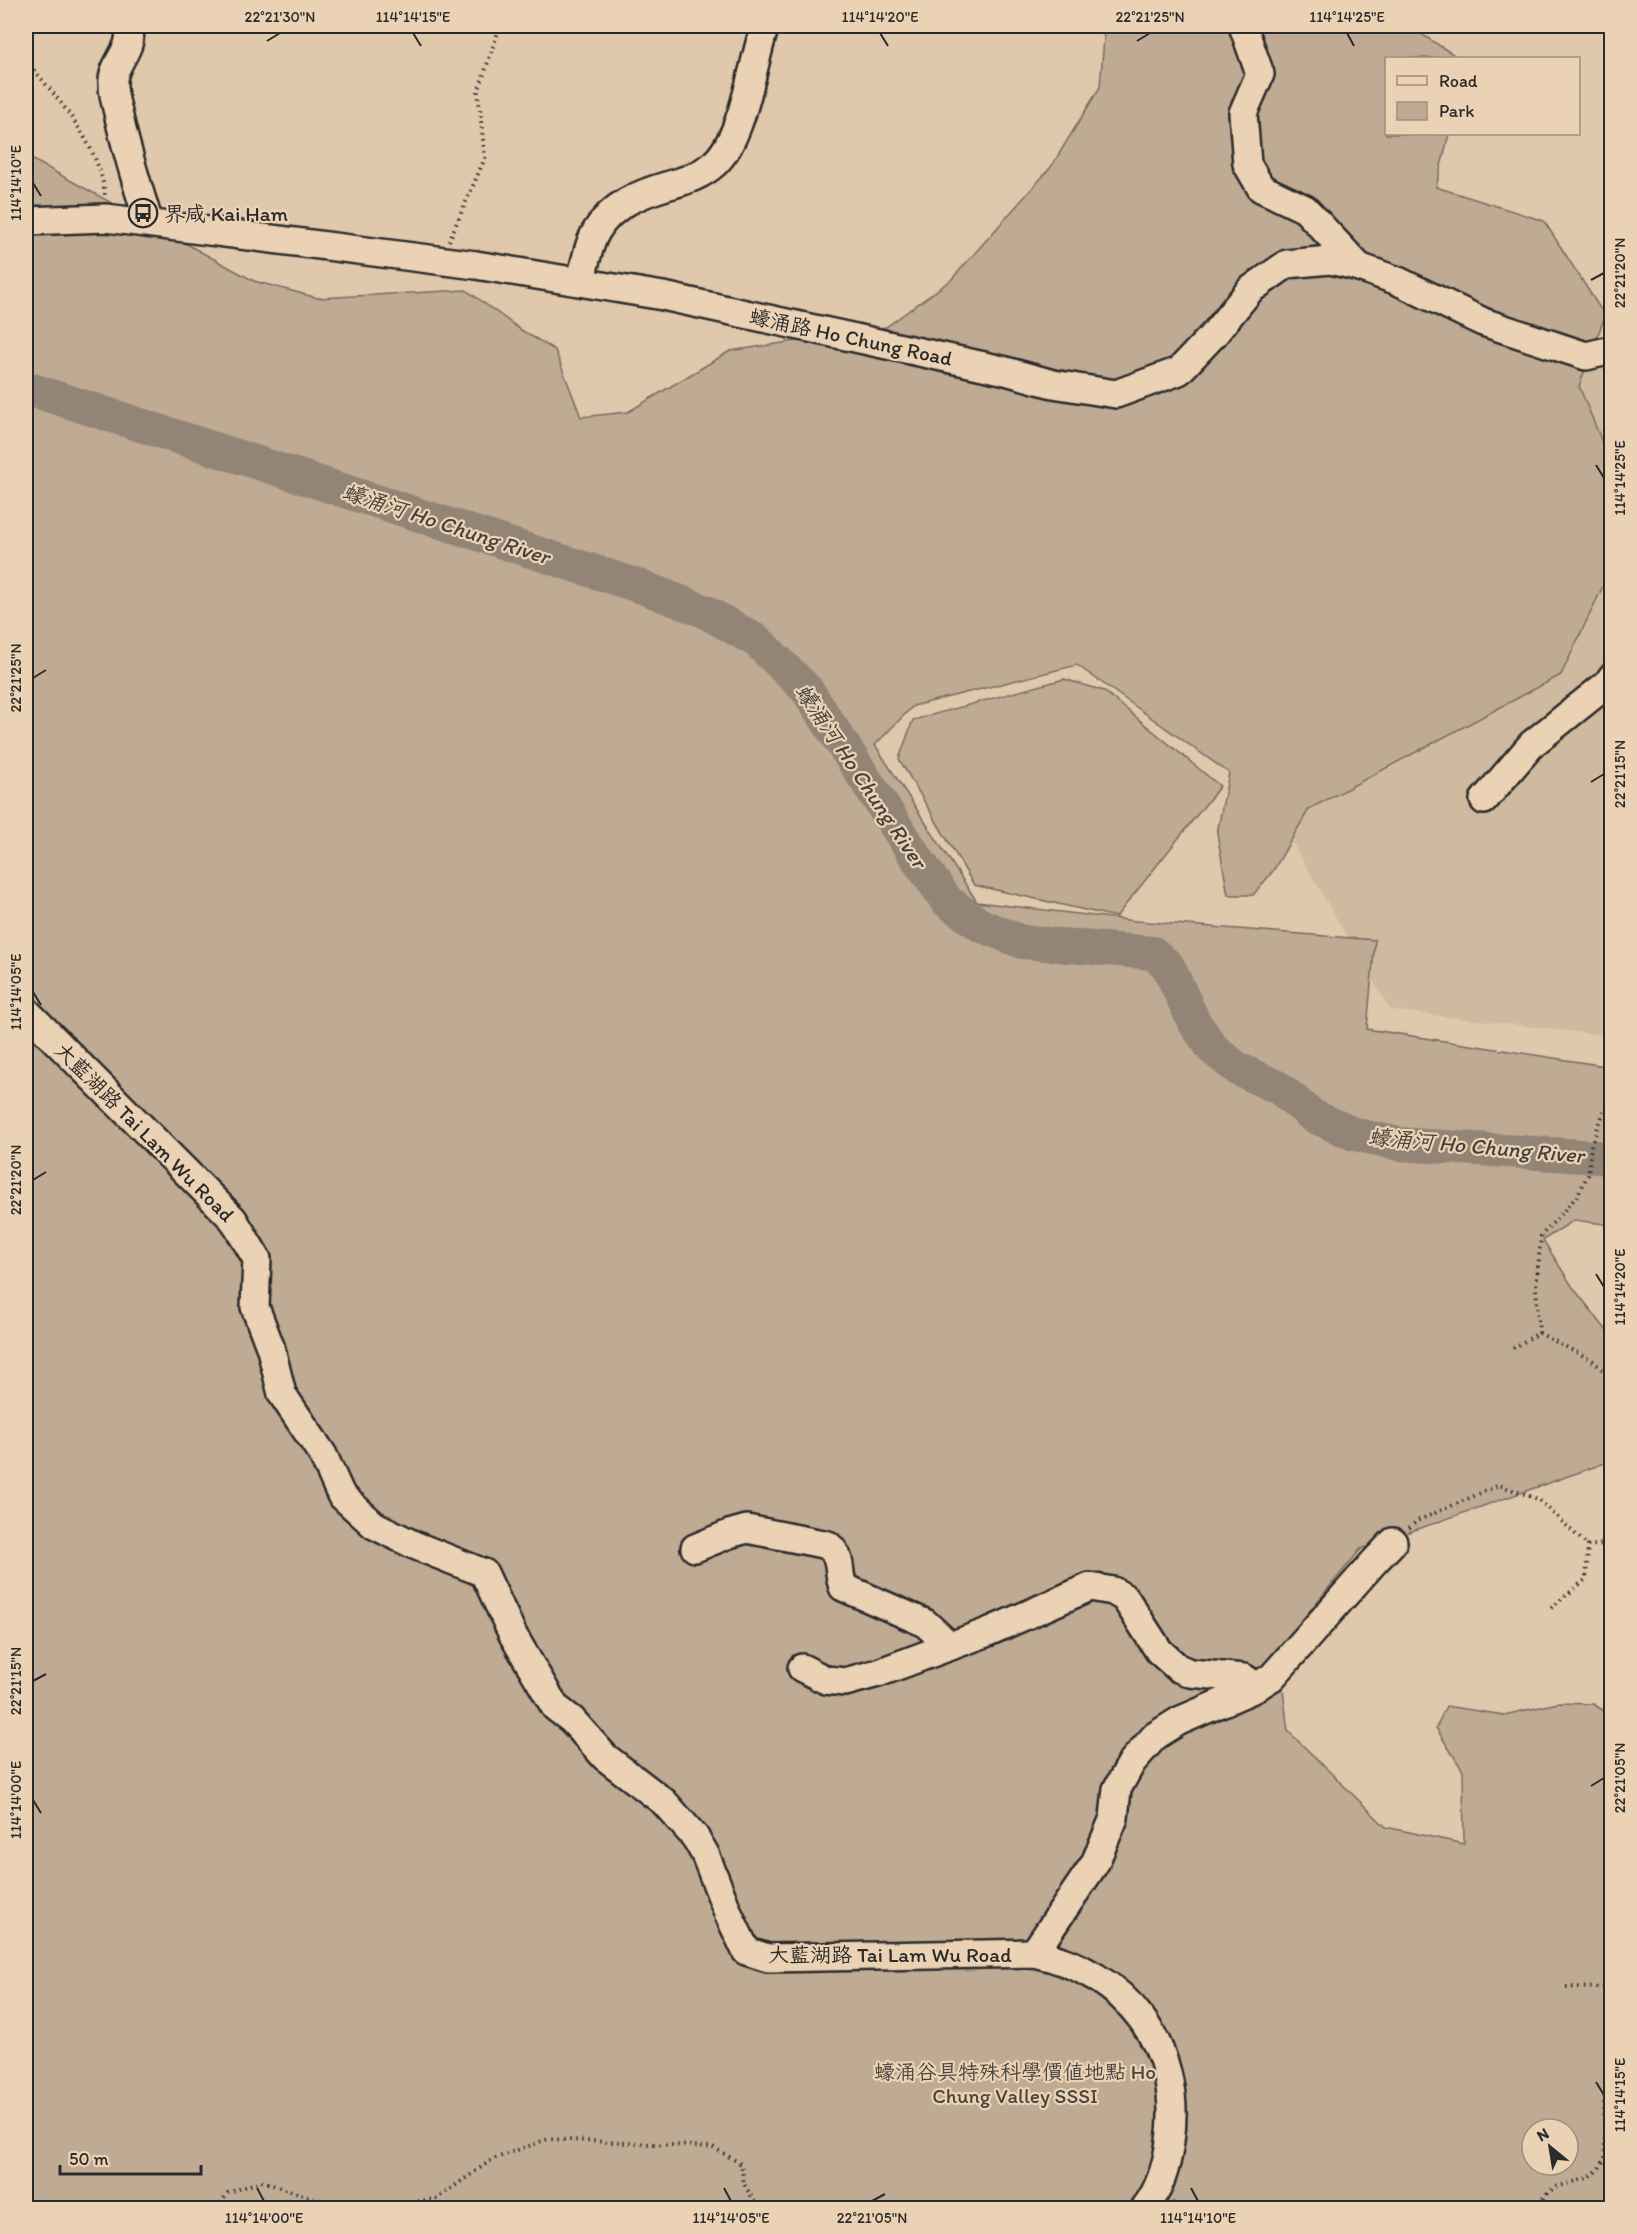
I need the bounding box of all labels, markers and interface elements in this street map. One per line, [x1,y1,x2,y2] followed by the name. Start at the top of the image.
[245,8,315,26] text: 22°21'30"N
[376,8,450,26] text: 114°14'15"E
[841,8,919,26] text: 114°14'20"E
[1115,8,1185,26] text: 22°21'25"N
[1309,8,1385,26] text: 114°14'25"E
[1385,57,1580,135] legend
[1439,70,1478,92] text: Road
[1439,100,1474,122] text: Park
[7,145,25,221] text: 114°14'10"E
[127,197,159,229] bus stop icon: 界咸 Kai Ham
[164,201,289,226] place label: 界咸 Kai Ham
[1611,238,1629,308] text: 22°21'20"N
[747,303,955,371] street label: 蠔涌路 Ho Chung Road
[1611,440,1629,516] text: 114°14'25"E
[339,478,556,571] water label: 蠔涌河 Ho Chung River
[7,643,25,713] text: 22°21'25"N
[789,679,934,876] water label: 蠔涌河 Ho Chung River
[1611,740,1629,808] text: 22°21'15"N
[7,954,25,1031] text: 114°14'05"E
[50,1037,240,1227] street label: 大藍湖路 Tai Lam Wu Road
[1367,1123,1588,1169] water label: 蠔涌河 Ho Chung River
[7,1145,25,1215] text: 22°21'20"N
[1611,1248,1629,1326] text: 114°14'20"E
[7,1647,25,1715] text: 22°21'15"N
[1611,1743,1629,1813] text: 22°21'05"N
[7,1761,25,1839] text: 114°14'00"E
[768,1942,1012,1967] street label: 大藍湖路 Tai Lam Wu Road
[1611,2058,1629,2132] text: 114°14'15"E
[874,2059,1156,2108] park label: 蠔涌谷具特殊科學價值地點 Ho Chung Valley SSSI
[1520,2117,1580,2177] north arrow
[1533,2124,1552,2145] text: N
[60,2138,201,2176] scale bar
[69,2148,109,2170] text: 50 m
[225,2209,303,2227] text: 114°14'00"E
[693,2209,770,2227] text: 114°14'05"E
[837,2209,907,2227] text: 22°21'05"N
[1160,2209,1236,2227] text: 114°14'10"E

